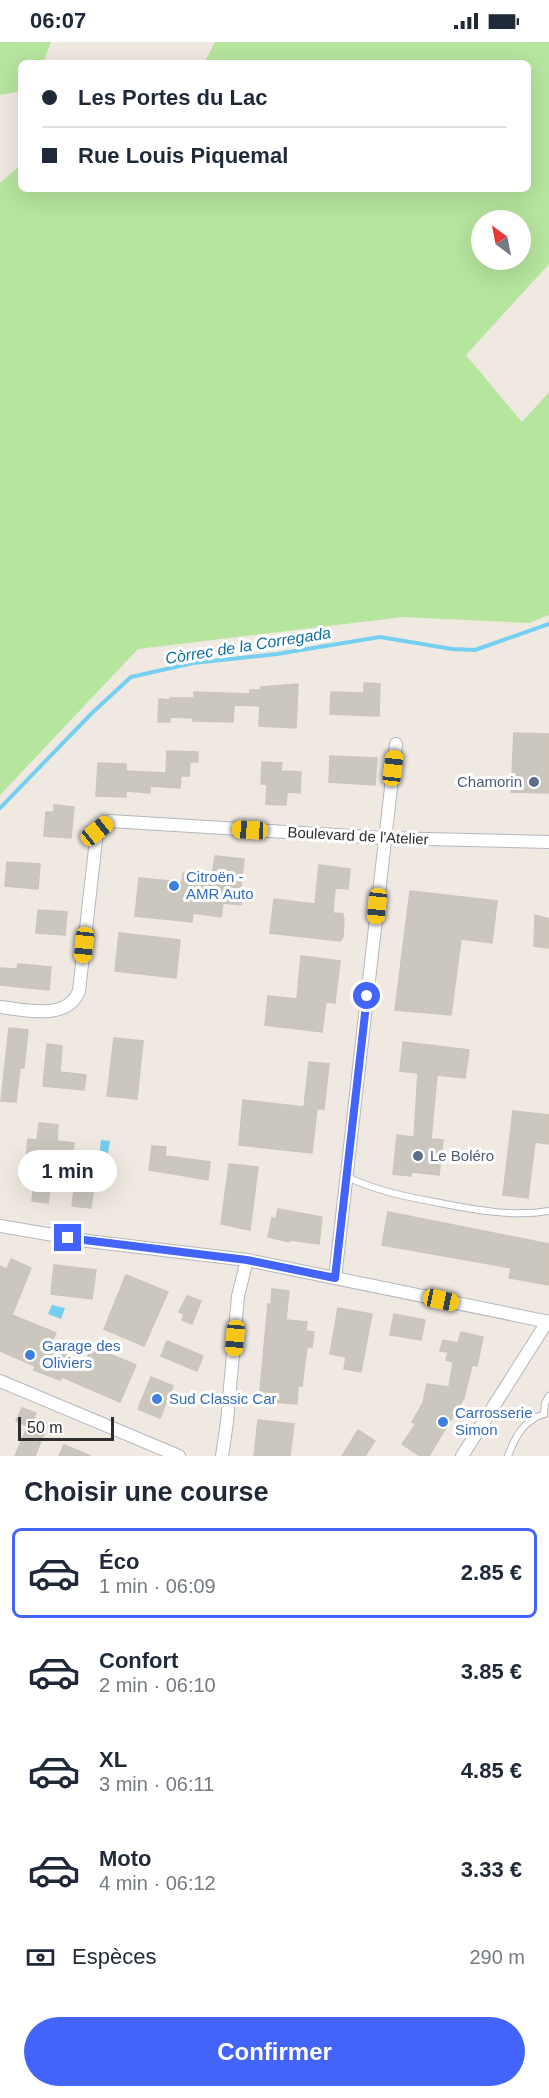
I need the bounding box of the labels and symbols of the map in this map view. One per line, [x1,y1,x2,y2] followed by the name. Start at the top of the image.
[471,210,531,270] north arrow
[164,624,332,667] water label: Còrrec de la Corregada
[382,749,404,787] car
[457,773,522,790] place label: Chamorin
[527,775,541,789] marker: Chamorin
[77,813,117,849] car
[232,820,268,840] car
[287,823,429,848] street label: Boulevard de l'Atelier
[186,868,254,902] place label: Citroën - AMR Auto
[167,879,181,893] marker: Citroën - AMR Auto
[366,887,388,925] car
[73,926,95,964] car
[353,982,380,1009] route start
[430,1147,494,1164] place label: Le Boléro
[411,1149,425,1163] marker: Le Boléro
[19,1151,118,1193] callout: 1 min
[54,1224,81,1251] route end
[422,1287,460,1313] car
[224,1319,246,1357] car
[42,1337,120,1371] place label: Garage des Oliviers
[23,1348,37,1362] marker: Garage des Oliviers
[169,1390,277,1407] place label: Sud Classic Car
[150,1392,164,1406] marker: Sud Classic Car
[455,1404,533,1438] place label: Carrosserie Simon
[18,1414,114,1442] scale bar
[436,1415,450,1429] marker: Carrosserie Simon

